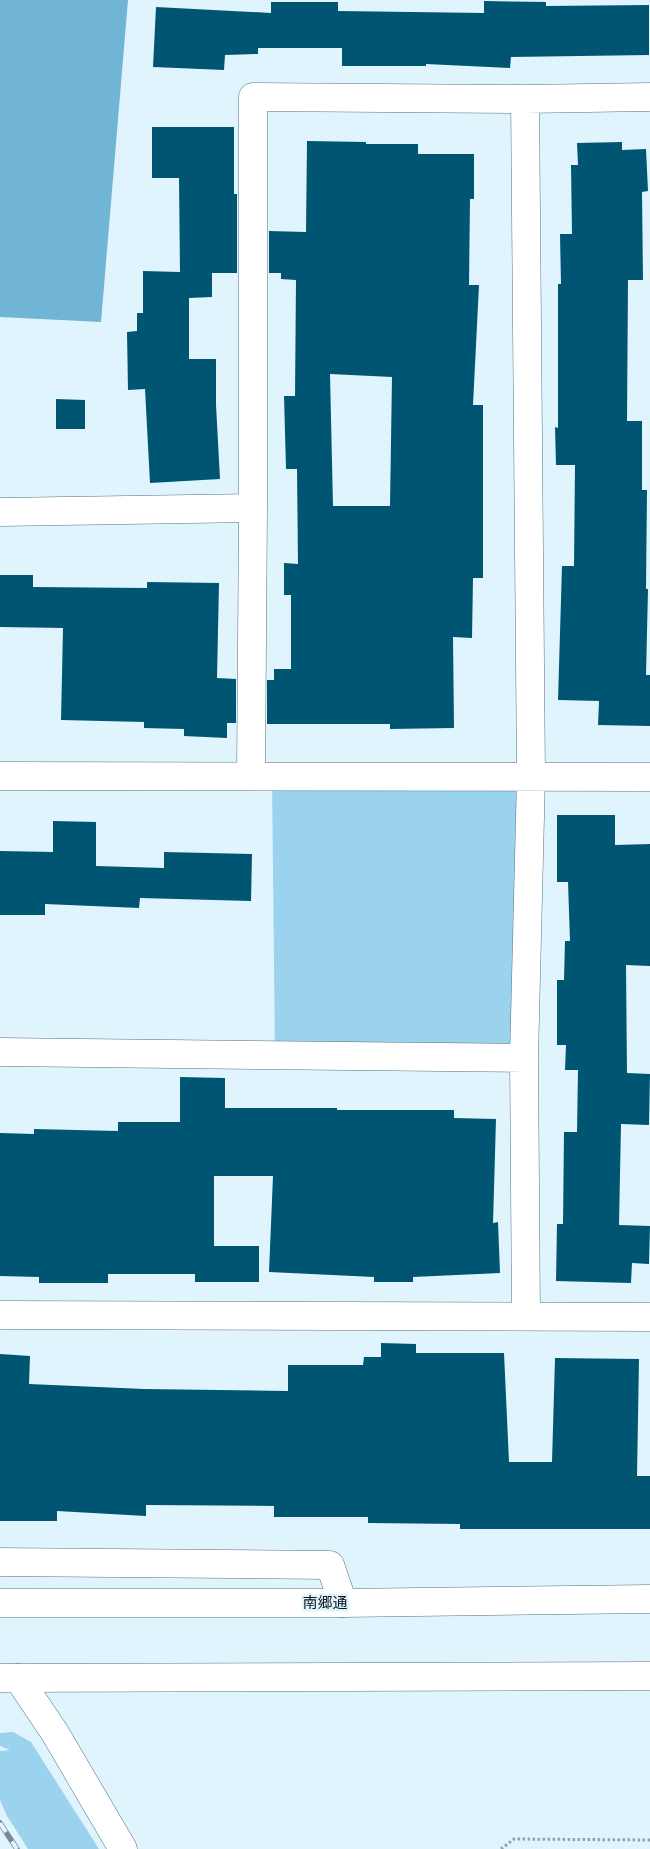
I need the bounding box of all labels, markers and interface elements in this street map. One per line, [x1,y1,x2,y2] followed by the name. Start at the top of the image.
[302,1595,348,1614] street label: 南郷通

